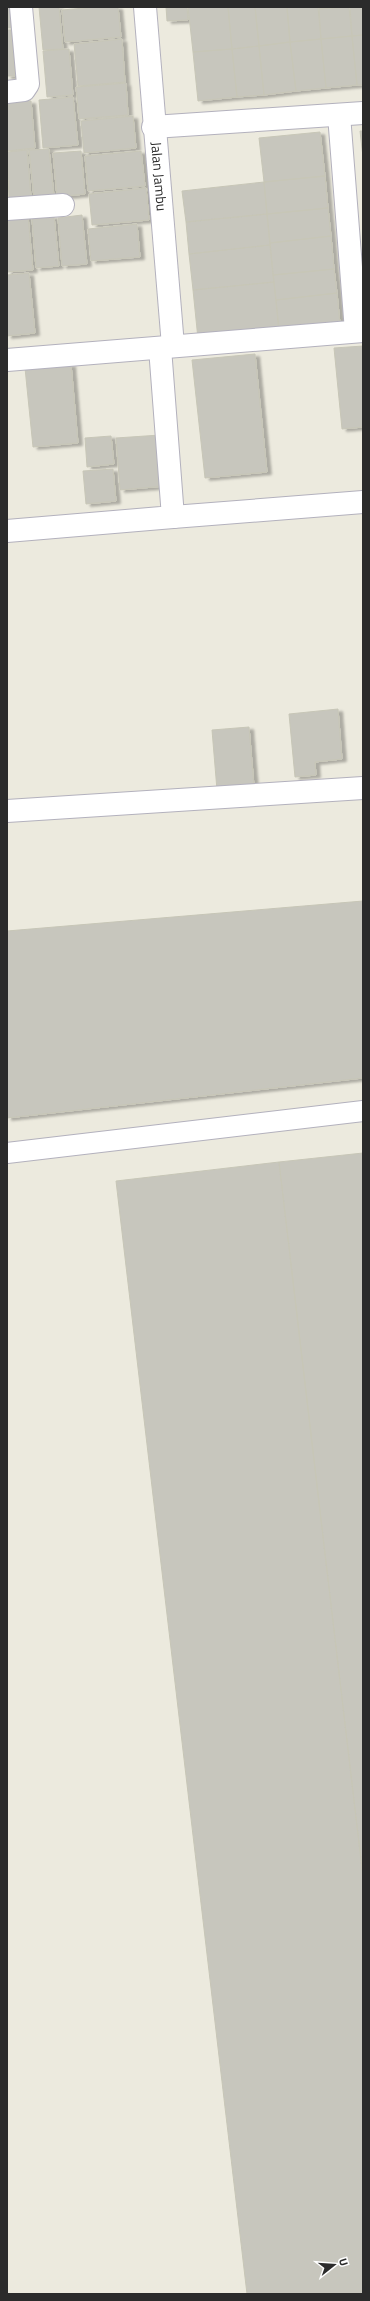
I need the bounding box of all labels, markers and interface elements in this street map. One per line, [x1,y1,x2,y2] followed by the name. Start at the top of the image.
[146,141,173,212] street label: Jalan Jambu
[314,2245,354,2285] north arrow
[335,2256,352,2268] text: U

